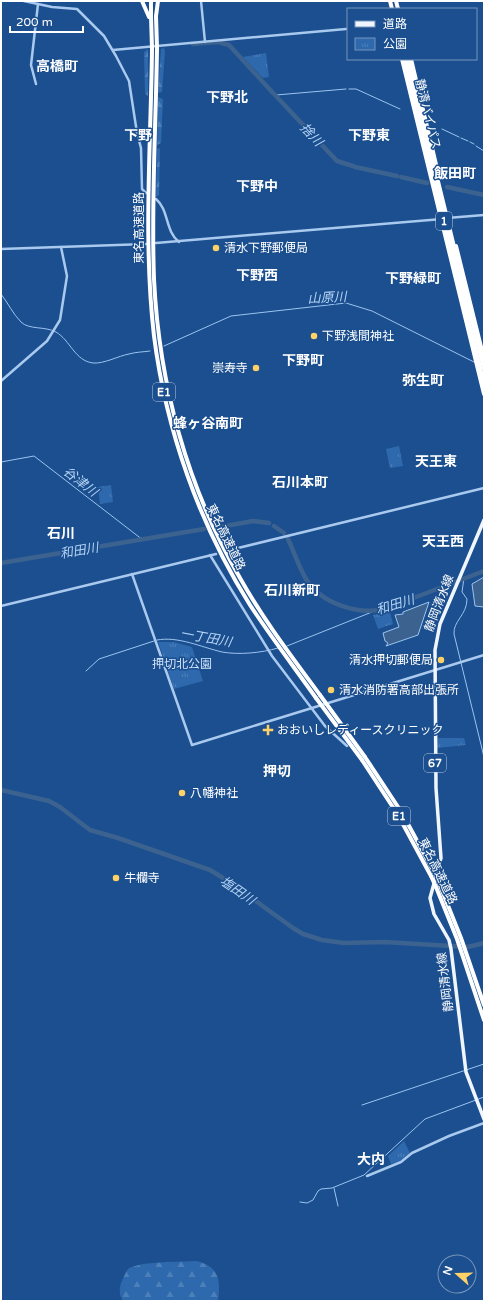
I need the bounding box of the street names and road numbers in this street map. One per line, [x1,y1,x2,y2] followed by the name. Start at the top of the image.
[413,77,443,151] street label: 静清バイパス
[132,192,146,264] street label: 東名高速道路
[436,212,452,230] road number: 1
[153,383,175,401] road number: E1
[204,502,248,572] street label: 東名高速道路
[422,572,456,634] street label: 静岡清水線
[424,754,446,772] road number: 67
[388,807,410,825] road number: E1
[416,836,460,906] street label: 東名高速道路
[434,951,456,1013] street label: 静岡清水線

